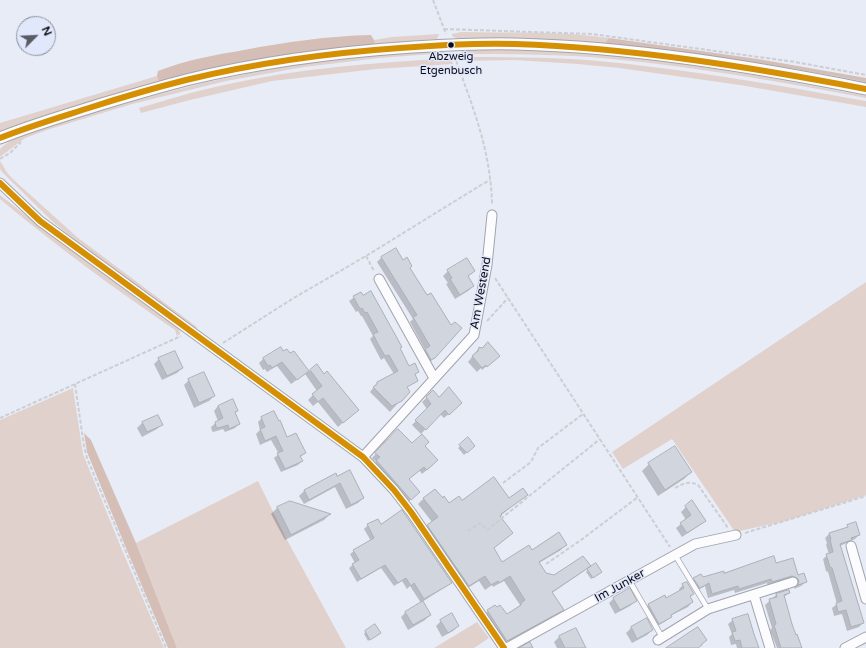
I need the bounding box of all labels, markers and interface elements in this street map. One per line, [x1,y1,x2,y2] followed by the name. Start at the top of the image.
[16,16,56,56] north arrow
[39,25,54,38] text: N
[446,40,456,50] marker: Abzweig Etgenbusch
[420,50,482,76] place label: Abzweig Etgenbusch
[468,256,494,330] street label: Am Westend
[592,566,648,606] street label: Im Junker

